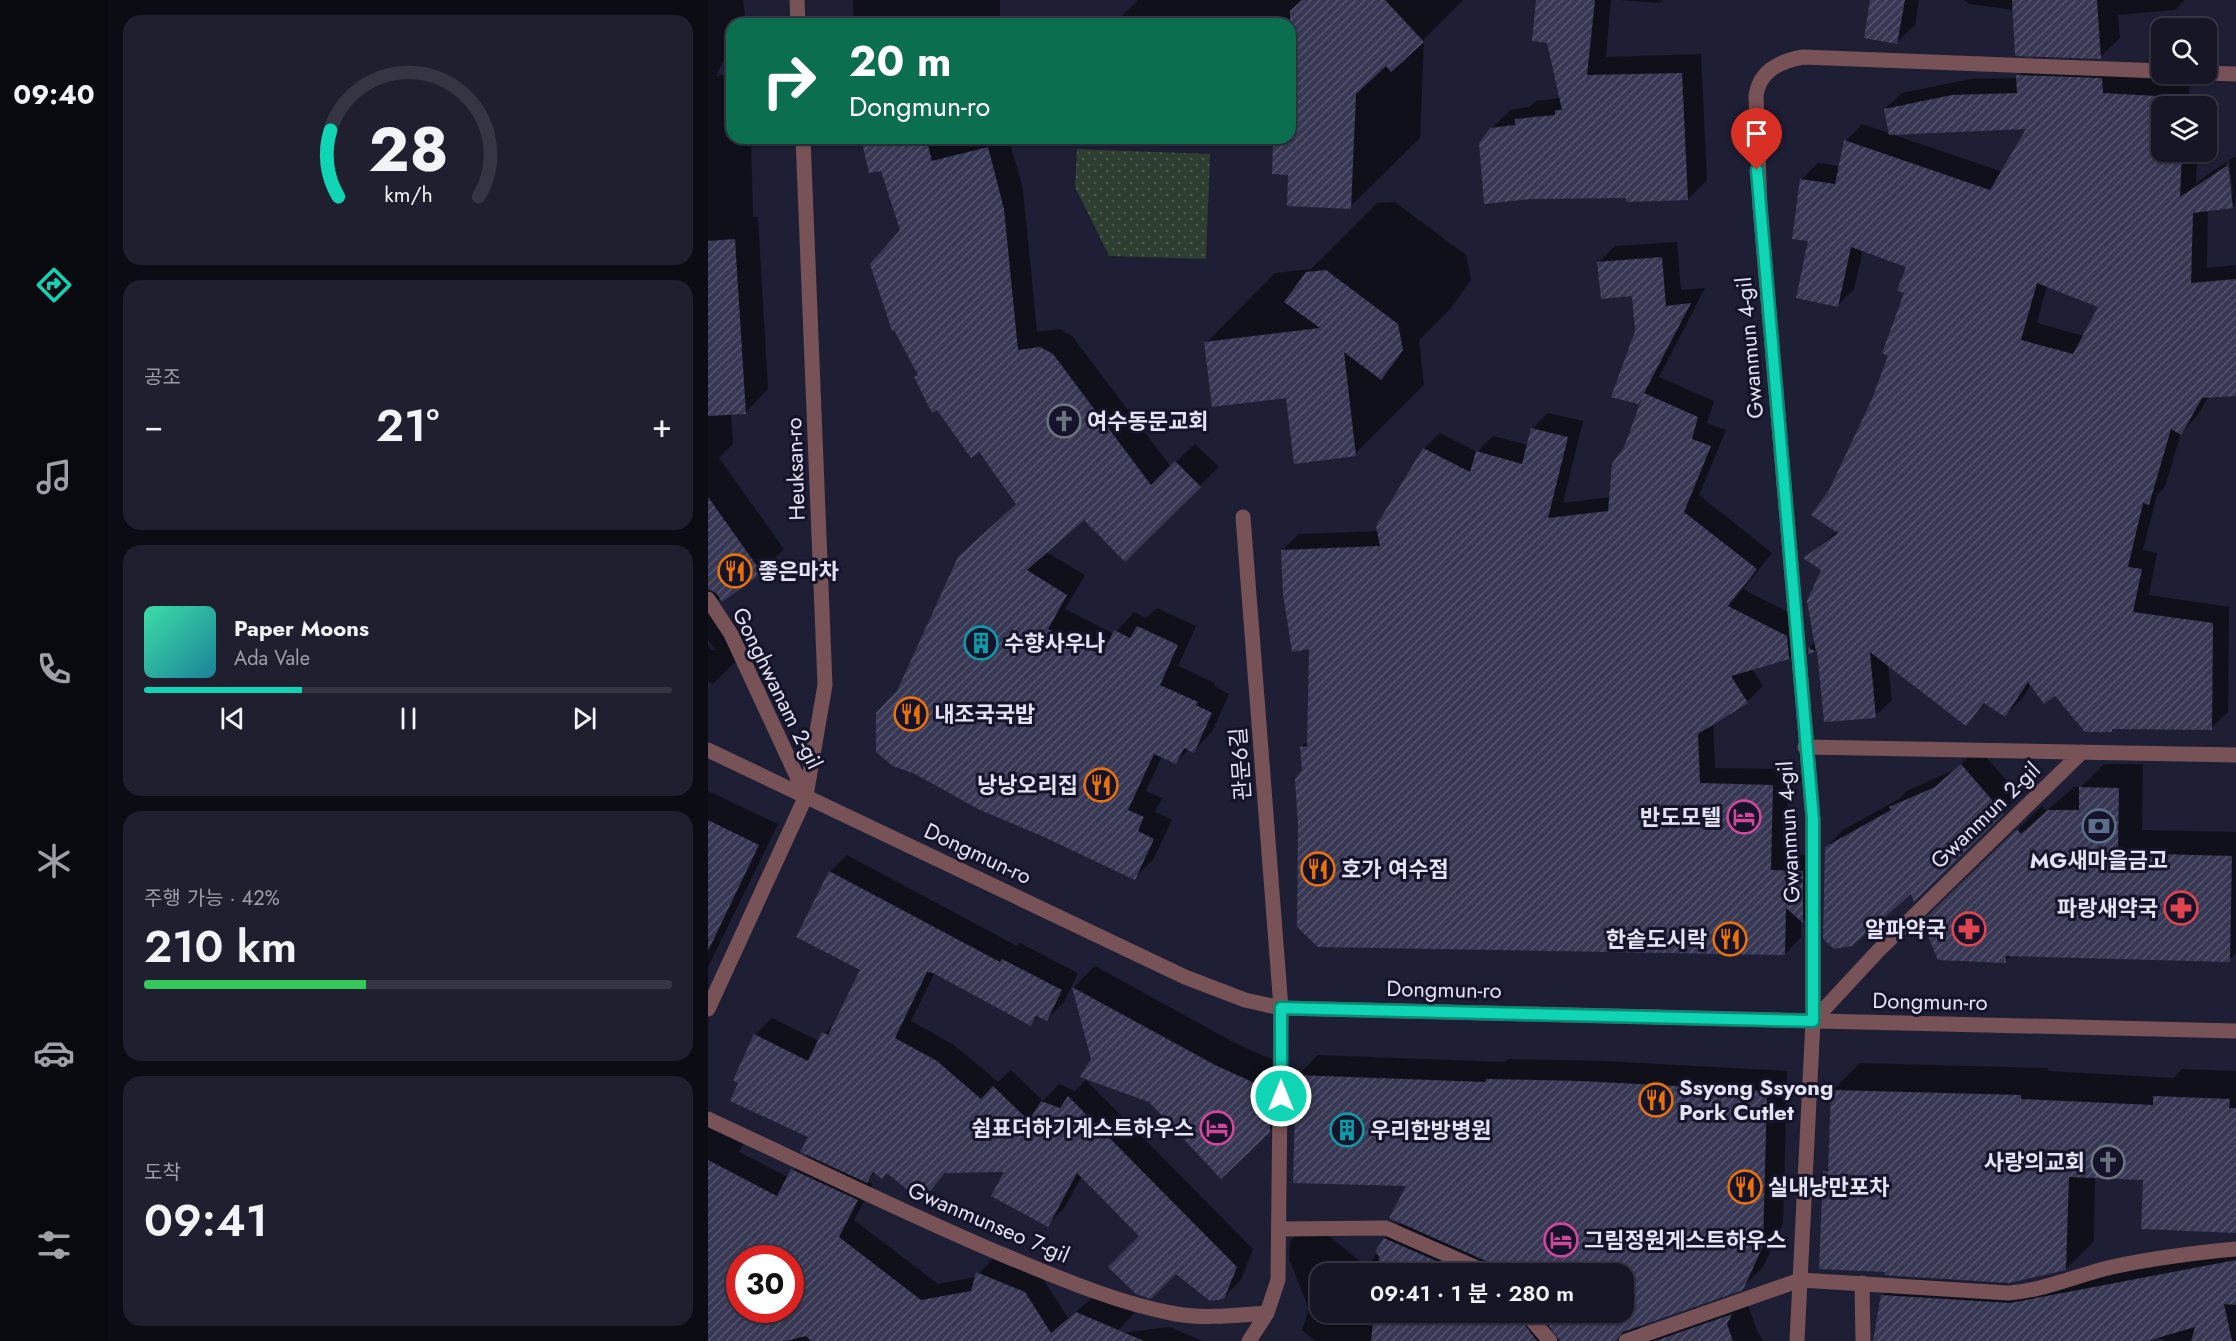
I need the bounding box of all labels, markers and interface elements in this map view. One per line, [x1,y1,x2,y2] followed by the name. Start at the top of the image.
[2151,18,2217,162] map controls
[2151,18,2217,84] button: search
[849,31,951,92] text: 20 m
[750,42,828,120] icon: right
[13,75,95,114] text: 09:40
[849,87,990,126] text: Dongmun-ro
[2151,96,2217,162] button: layers
[368,104,448,194] text: 28
[1731,108,1782,170] pin
[1740,117,1773,150] icon: arrive
[384,179,432,210] text: km/h
[33,264,75,306] icon: directions
[1727,276,1771,420] street label: Gwanmun 4-gil
[144,363,181,392] text: 공조
[376,393,439,458] text: 21°
[144,402,163,449] text: −
[652,402,672,449] text: +
[1046,403,1082,439] church icon: 여수동문교회
[1087,405,1208,437] place label: 여수동문교회
[777,417,813,521] street label: Heuksan-ro
[33,456,75,498] icon: music
[717,553,753,589] restaurant icon: 좋은마차
[758,555,839,587] place label: 좋은마차
[725,602,831,774] street label: Gonghwanam 2-gil
[234,612,369,644] text: Paper Moons
[963,625,999,661] building icon: 수향사우나
[1004,627,1105,659] place label: 수향사우나
[234,644,310,673] text: Ada Vale
[33,648,75,690] icon: phone
[893,696,929,732] restaurant icon: 내조국국밥
[934,698,1035,730] place label: 내조국국밥
[216,702,249,735] icon: previous
[392,702,425,735] icon: pause
[568,702,601,735] icon: next
[1221,726,1259,802] street label: 관문6길
[1923,754,2047,876] street label: Gwanmun 2-gil
[1768,760,1808,904] street label: Gwanmun 4-gil
[1083,767,1119,803] restaurant icon: 낭낭오리집
[977,769,1078,801] place label: 낭낭오리집
[1726,799,1762,835] hotel icon: 반도모텔
[1640,801,1721,833] place label: 반도모텔
[2081,808,2117,844] bank icon: MG새마을금고
[919,814,1037,892] street label: Dongmun-ro
[33,840,75,882] icon: climate
[2030,844,2168,876] place label: MG새마을금고
[1300,851,1336,887] restaurant icon: 호가 여수점
[1341,853,1449,885] place label: 호가 여수점
[144,884,280,913] text: 주행 가능 · 42%
[2163,890,2199,926] pharmacy icon: 파랑새약국
[2057,892,2158,924] place label: 파랑새약국
[1951,911,1987,947] pharmacy icon: 알파약국
[1865,913,1946,945] place label: 알파약국
[144,914,297,979] text: 210 km
[1712,921,1748,957] restaurant icon: 한솥도시락
[1606,923,1707,955] place label: 한솥도시락
[1386,972,1502,1006] street label: Dongmun-ro
[1872,984,1988,1018] street label: Dongmun-ro
[33,1032,75,1074] icon: car
[1249,1064,1313,1128] position arrow
[1679,1071,1833,1128] place label: Ssyong Ssyong Pork Cutlet
[1638,1082,1674,1118] restaurant icon: Ssyong Ssyong Pork Cutlet
[1199,1110,1235,1146] hotel icon: 쉼표더하기게스트하우스
[971,1112,1194,1144] place label: 쉼표더하기게스트하우스
[1329,1112,1365,1148] building icon: 우리한방병원
[1370,1114,1491,1146] place label: 우리한방병원
[2090,1144,2126,1180] church icon: 사랑의교회
[1984,1146,2085,1178] place label: 사랑의교회
[144,1158,181,1187] text: 도착
[1727,1169,1763,1205] restaurant icon: 실내낭만포차
[1768,1171,1889,1203] place label: 실내낭만포차
[903,1173,1075,1271] street label: Gwanmunseo 7-gil
[144,1188,268,1253] text: 09:41
[1543,1222,1579,1258] hotel icon: 그림정원게스트하우스
[33,1224,75,1266] icon: filters
[1584,1224,1786,1256] place label: 그림정원게스트하우스
[726,1245,804,1323] speed limit sign: 30
[1370,1277,1574,1309] text: 09:41 · 1 분 · 280 m

